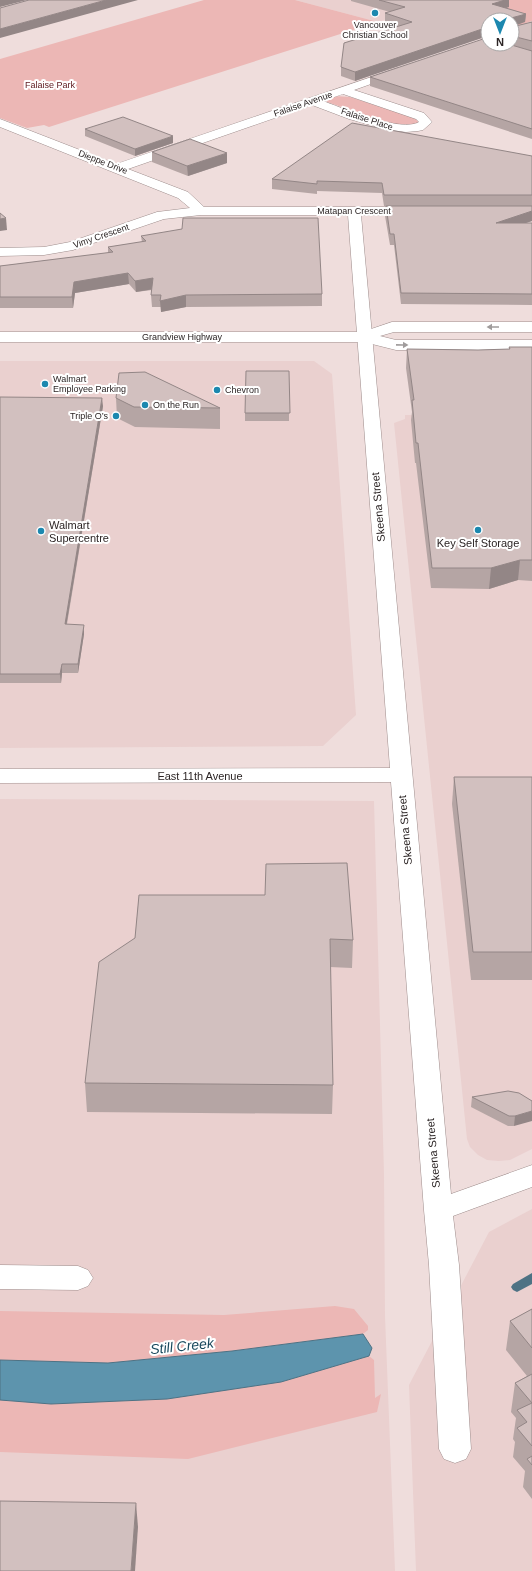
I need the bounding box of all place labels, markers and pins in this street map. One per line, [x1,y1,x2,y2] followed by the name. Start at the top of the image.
[370,8,380,18] marker: Vancouver Christian School
[342,20,408,40] place label: Vancouver Christian School
[53,374,126,394] place label: Walmart Employee Parking
[40,379,50,389] marker: Walmart Employee Parking
[212,385,222,395] marker: Chevron
[225,385,259,395] place label: Chevron
[140,400,150,410] marker: On the Run
[153,400,199,410] place label: On the Run
[70,411,108,421] place label: Triple O’s
[111,411,121,421] marker: Triple O’s
[49,519,109,544] place label: Walmart Supercentre
[473,525,483,535] marker: Key Self Storage
[36,526,46,536] marker: Walmart Supercentre
[437,537,519,549] place label: Key Self Storage

